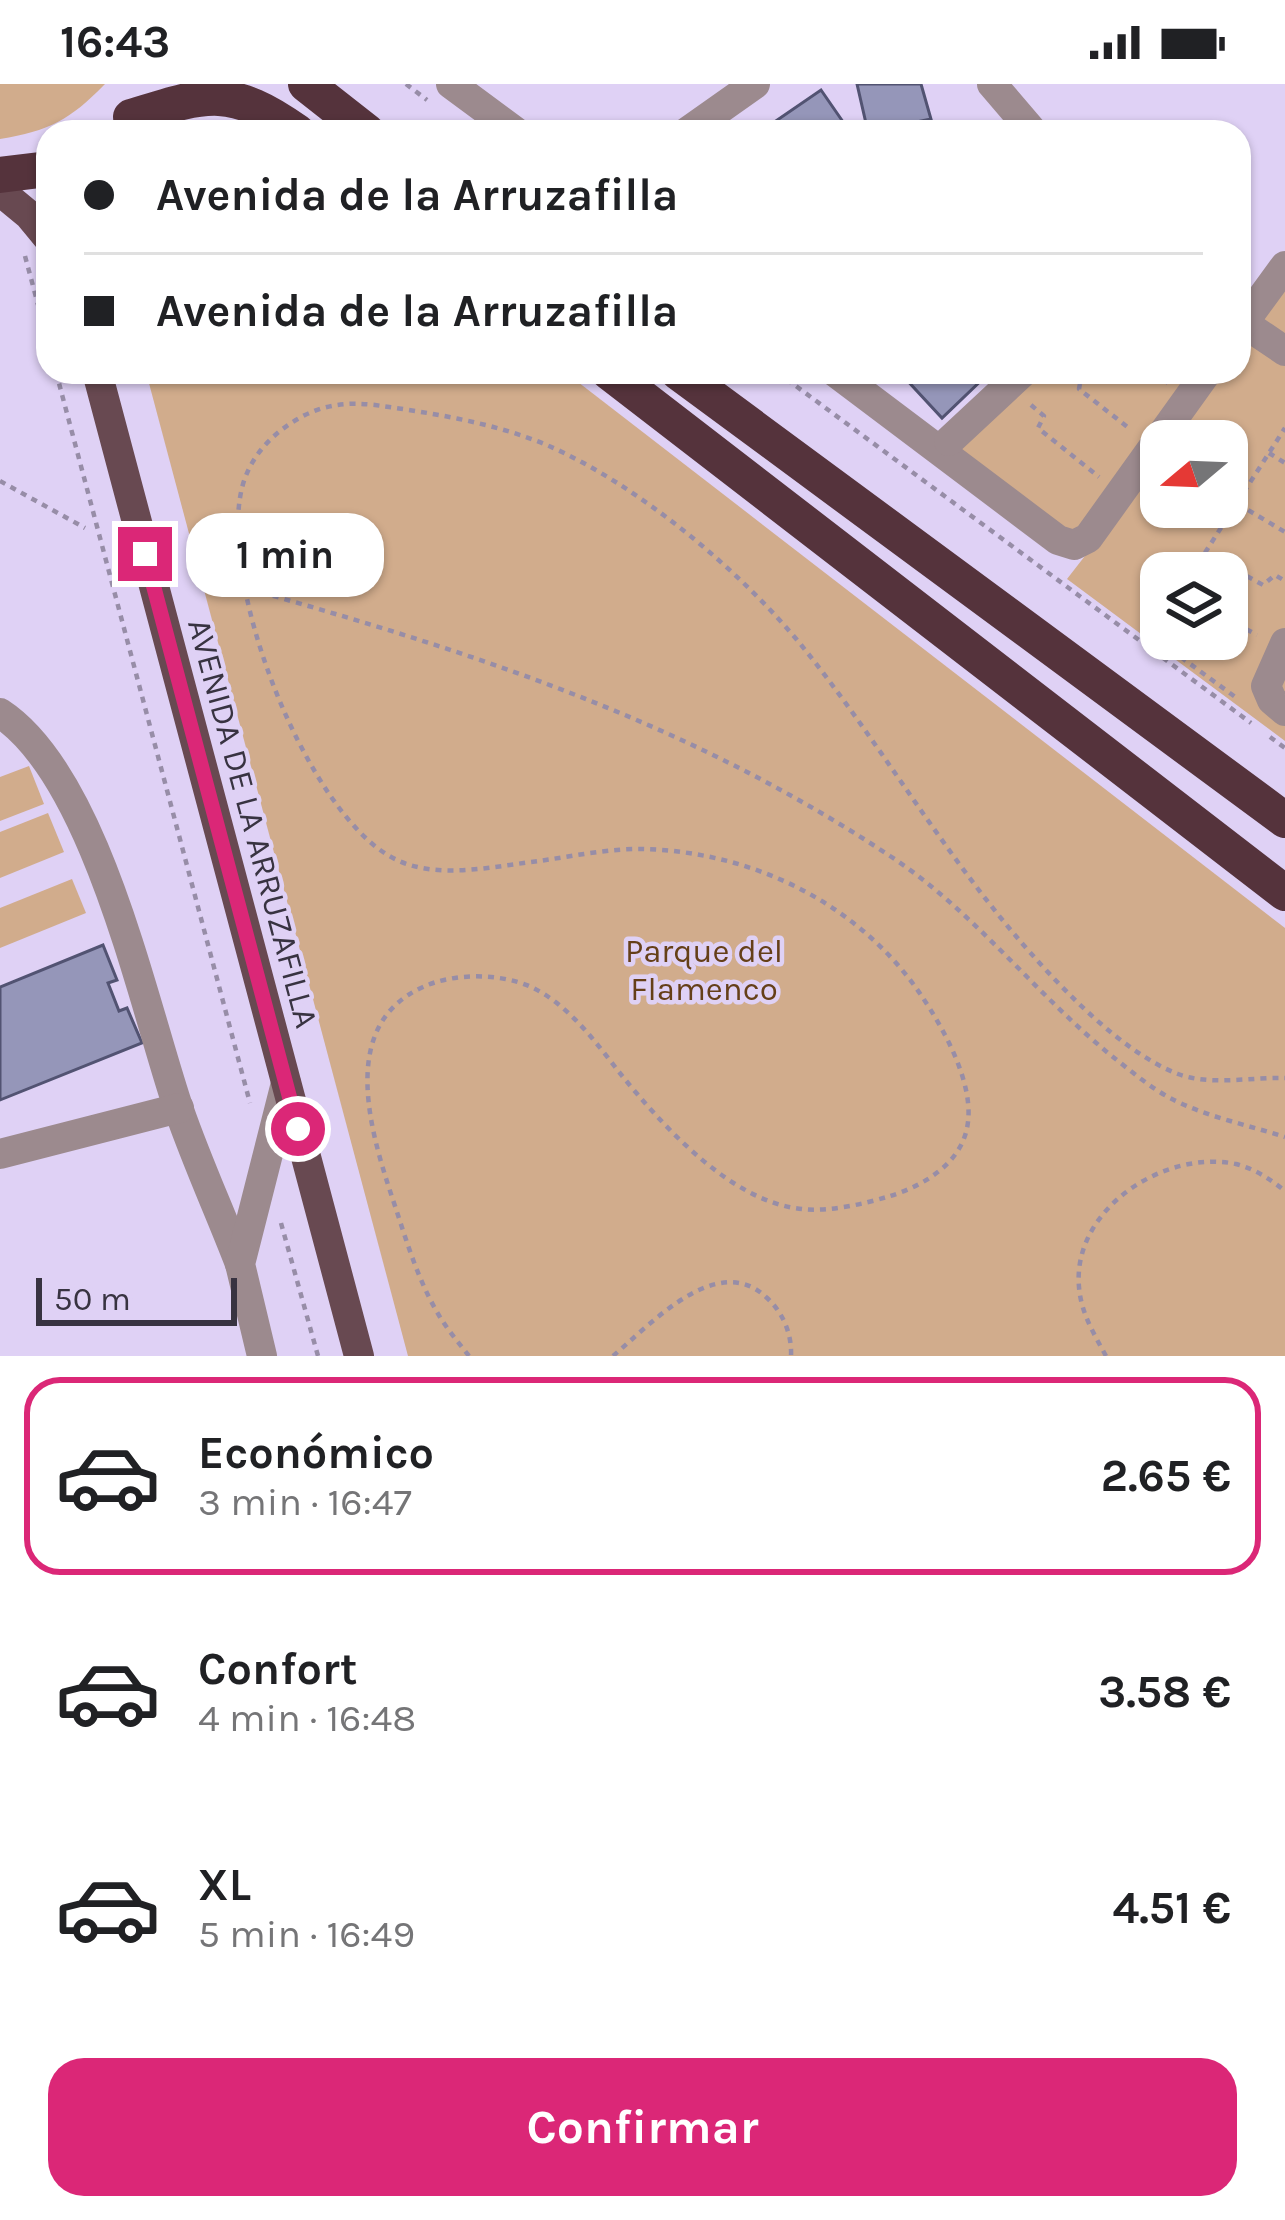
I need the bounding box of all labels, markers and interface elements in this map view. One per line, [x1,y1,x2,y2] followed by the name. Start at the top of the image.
[60,16,170,68] text: 16:43
[156,169,678,221] text: Avenida de la Arruzafilla
[156,285,678,337] text: Avenida de la Arruzafilla
[1140,420,1248,528] north arrow
[1140,420,1248,660] map controls
[187,512,385,596] callout: 1 min
[118,527,172,581] route end
[236,532,334,578] text: 1 min
[1140,552,1248,660] button: layers
[180,615,326,1032] street label: AVENIDA DE LA ARRUZAFILLA
[625,932,783,1008] park label: Parque del Flamenco
[271,1102,325,1156] route start
[36,1272,237,1325] scale bar
[54,1280,131,1318] text: 50 m
[54,1422,162,1530] icon: car
[198,1427,434,1479] text: Económico
[1101,1450,1231,1502] text: 2.65 €
[198,1479,412,1525] text: 3 min · 16:47
[54,1638,162,1746] icon: car
[198,1643,357,1695] text: Confort
[1098,1666,1231,1718] text: 3.58 €
[198,1695,416,1741] text: 4 min · 16:48
[54,1854,162,1962] icon: car
[198,1859,251,1911] text: XL
[1112,1882,1231,1934] text: 4.51 €
[198,1911,415,1957] text: 5 min · 16:49
[48,2058,1237,2196] button: Confirmar

